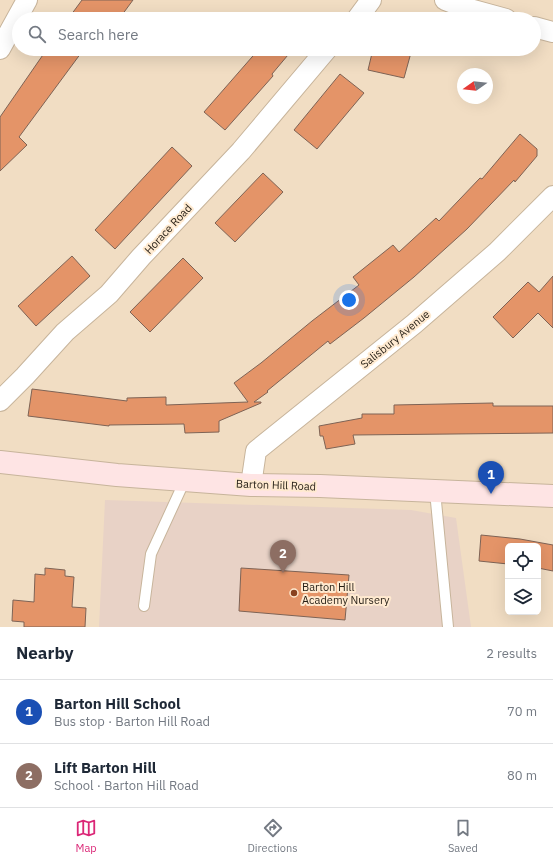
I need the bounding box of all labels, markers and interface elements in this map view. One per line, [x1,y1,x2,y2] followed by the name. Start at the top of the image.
[12,12,541,56] search box
[26,23,48,45] icon: search
[58,25,138,44] text: Search here
[457,68,493,104] north arrow
[141,201,195,257] street label: Horace Road
[339,290,359,310] your location
[358,307,432,371] street label: Salisbury Avenue
[478,461,504,494] pin: 1
[236,477,316,493] street label: Barton Hill Road
[270,540,296,573] pin: 2
[505,543,541,615] map controls
[505,543,541,579] button: locate
[505,579,541,615] button: layers
[302,580,390,607] place label: Barton Hill Academy Nursery
[289,588,299,598] marker: Barton Hill Academy Nursery
[16,642,74,664] text: Nearby
[486,645,537,662] text: 2 results
[54,694,180,713] text: Barton Hill School
[25,703,33,720] text: 1
[507,703,537,720] text: 70 m
[54,713,210,730] text: Bus stop · Barton Hill Road
[54,758,156,777] text: Lift Barton Hill
[25,767,33,784] text: 2
[507,767,537,784] text: 80 m
[54,777,199,794] text: School · Barton Hill Road
[75,817,97,855] tab: Map
[247,817,298,855] tab: Directions
[448,817,478,855] tab: Saved

